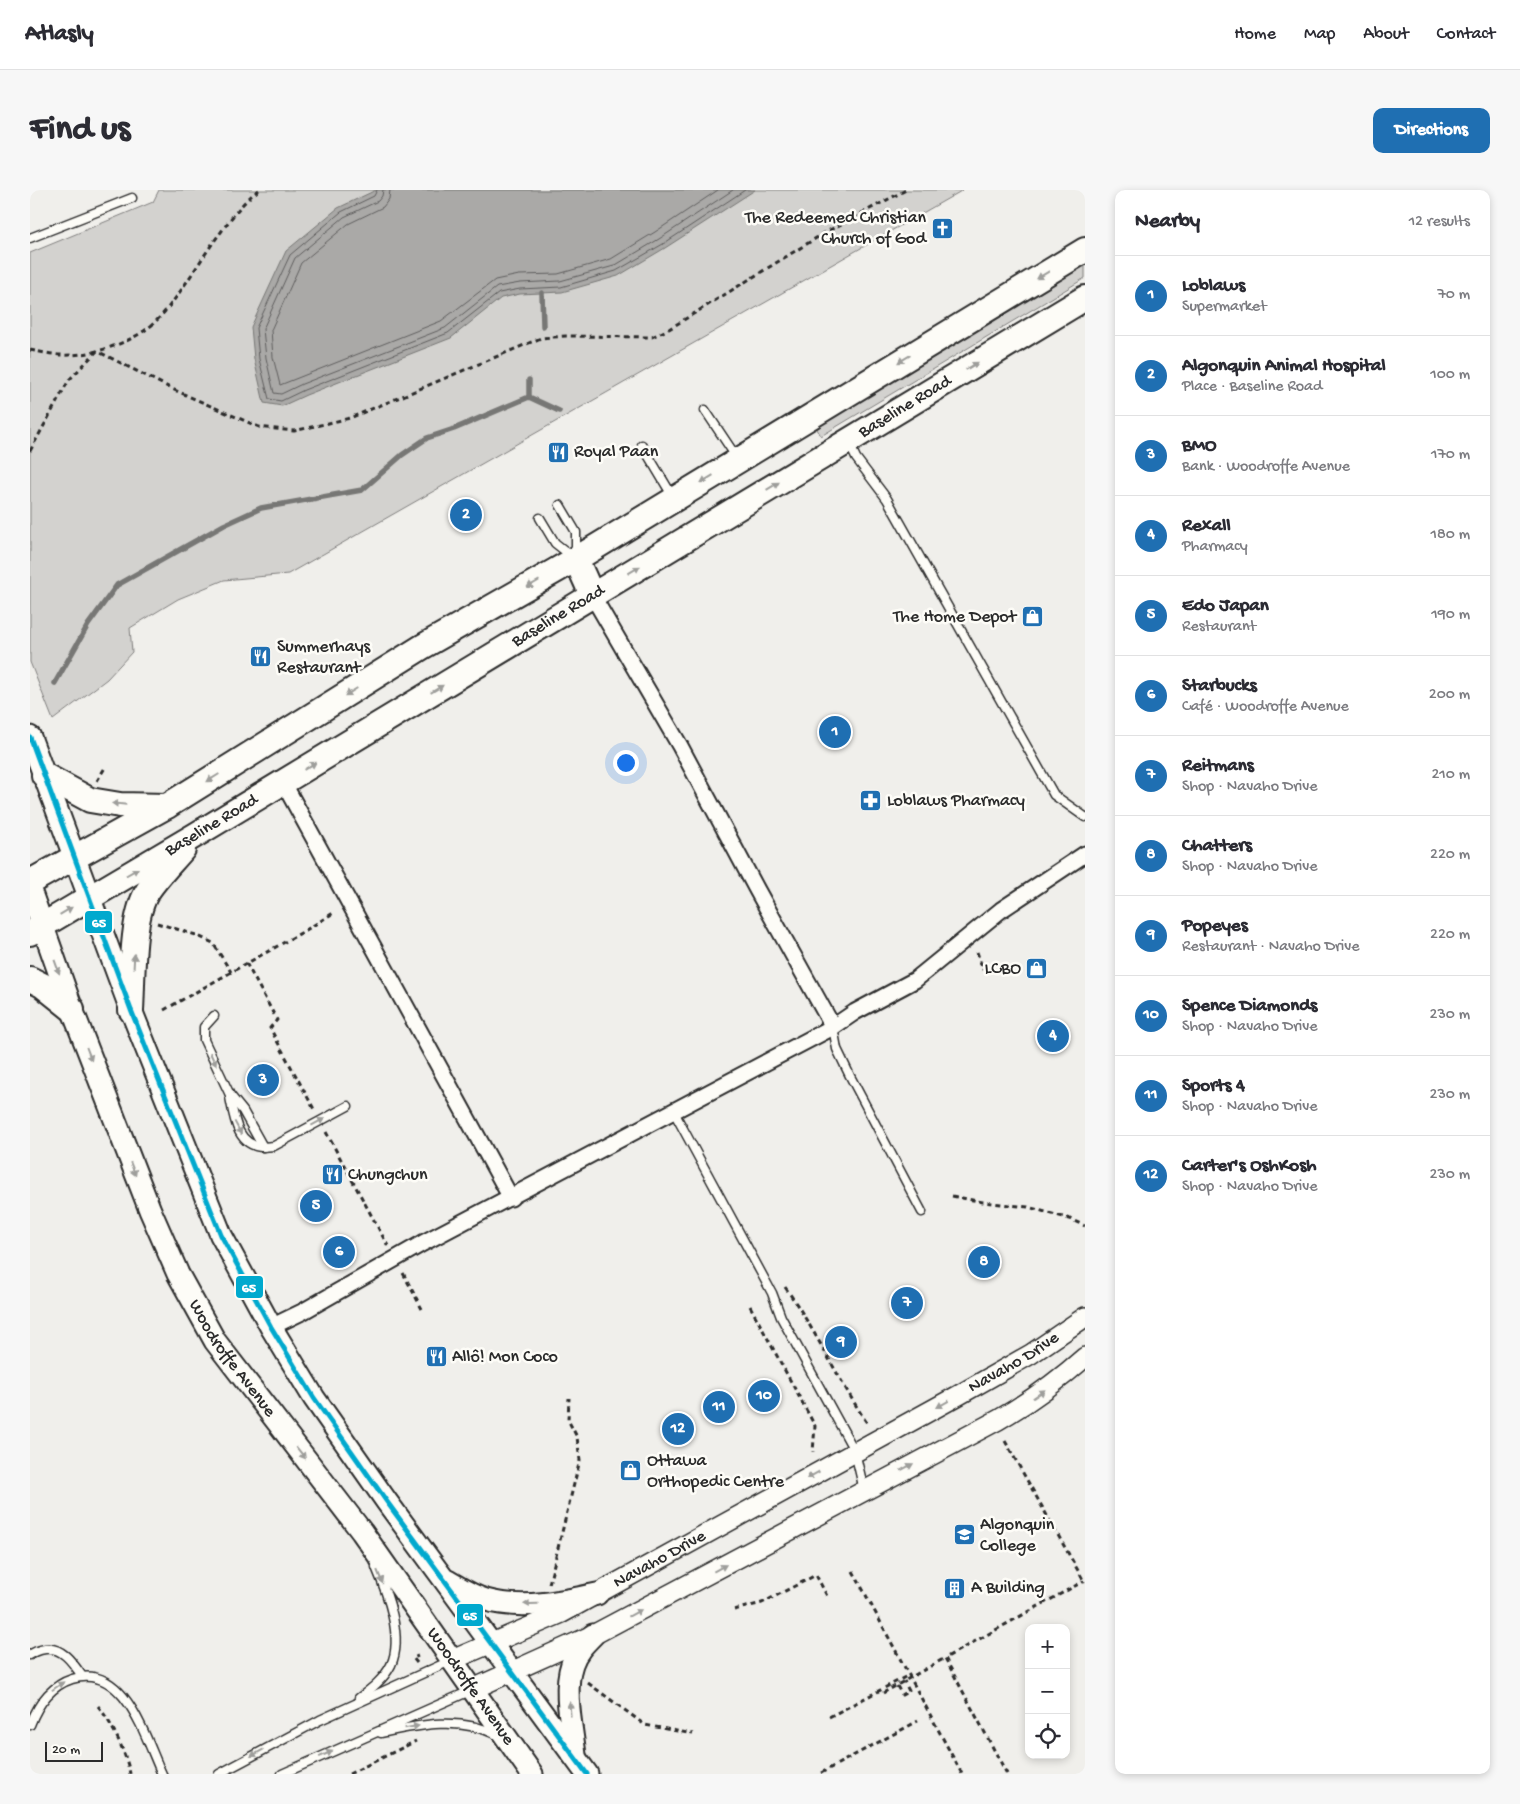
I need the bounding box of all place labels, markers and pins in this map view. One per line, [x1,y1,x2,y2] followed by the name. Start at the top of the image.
[744,208,927,250] place label: The Redeemed Christian Church of God
[930,216,954,240] church icon: The Redeemed Christian Church of God
[546,440,570,464] restaurant icon: Royal Paan
[574,442,659,463] place label: Royal Paan
[450,496,482,534] pin: 2
[1020,605,1044,629] shop icon: The Home Depot
[892,607,1018,628] place label: The Home Depot
[277,637,372,679] place label: Summerhays Restaurant
[249,645,273,669] restaurant icon: Summerhays Restaurant
[819,713,851,751] pin: 1
[859,789,883,813] pharmacy icon: Loblaws Pharmacy
[887,791,1025,812] place label: Loblaws Pharmacy
[1025,957,1049,981] shop icon: LCBO
[985,959,1021,980] place label: LCBO
[1037,1017,1069,1055] pin: 4
[247,1061,279,1099] pin: 3
[320,1163,344,1187] restaurant icon: Chungchun
[348,1165,428,1186] place label: Chungchun
[300,1187,332,1225] pin: 5
[323,1233,355,1271] pin: 6
[968,1243,1000,1281] pin: 8
[891,1284,923,1322] pin: 7
[825,1323,857,1361] pin: 9
[424,1345,448,1369] restaurant icon: Allô! Mon Coco
[452,1347,558,1368] place label: Allô! Mon Coco
[748,1377,780,1415] pin: 10
[703,1388,735,1426] pin: 11
[662,1410,694,1448] pin: 12
[647,1451,785,1493] place label: Ottawa Orthopedic Centre
[619,1459,643,1483] shop icon: Ottawa Orthopedic Centre
[980,1515,1055,1557] place label: Algonquin College
[952,1523,976,1547] school or university icon: Algonquin College
[943,1576,967,1600] building icon: A Building
[971,1578,1045,1599] place label: A Building

